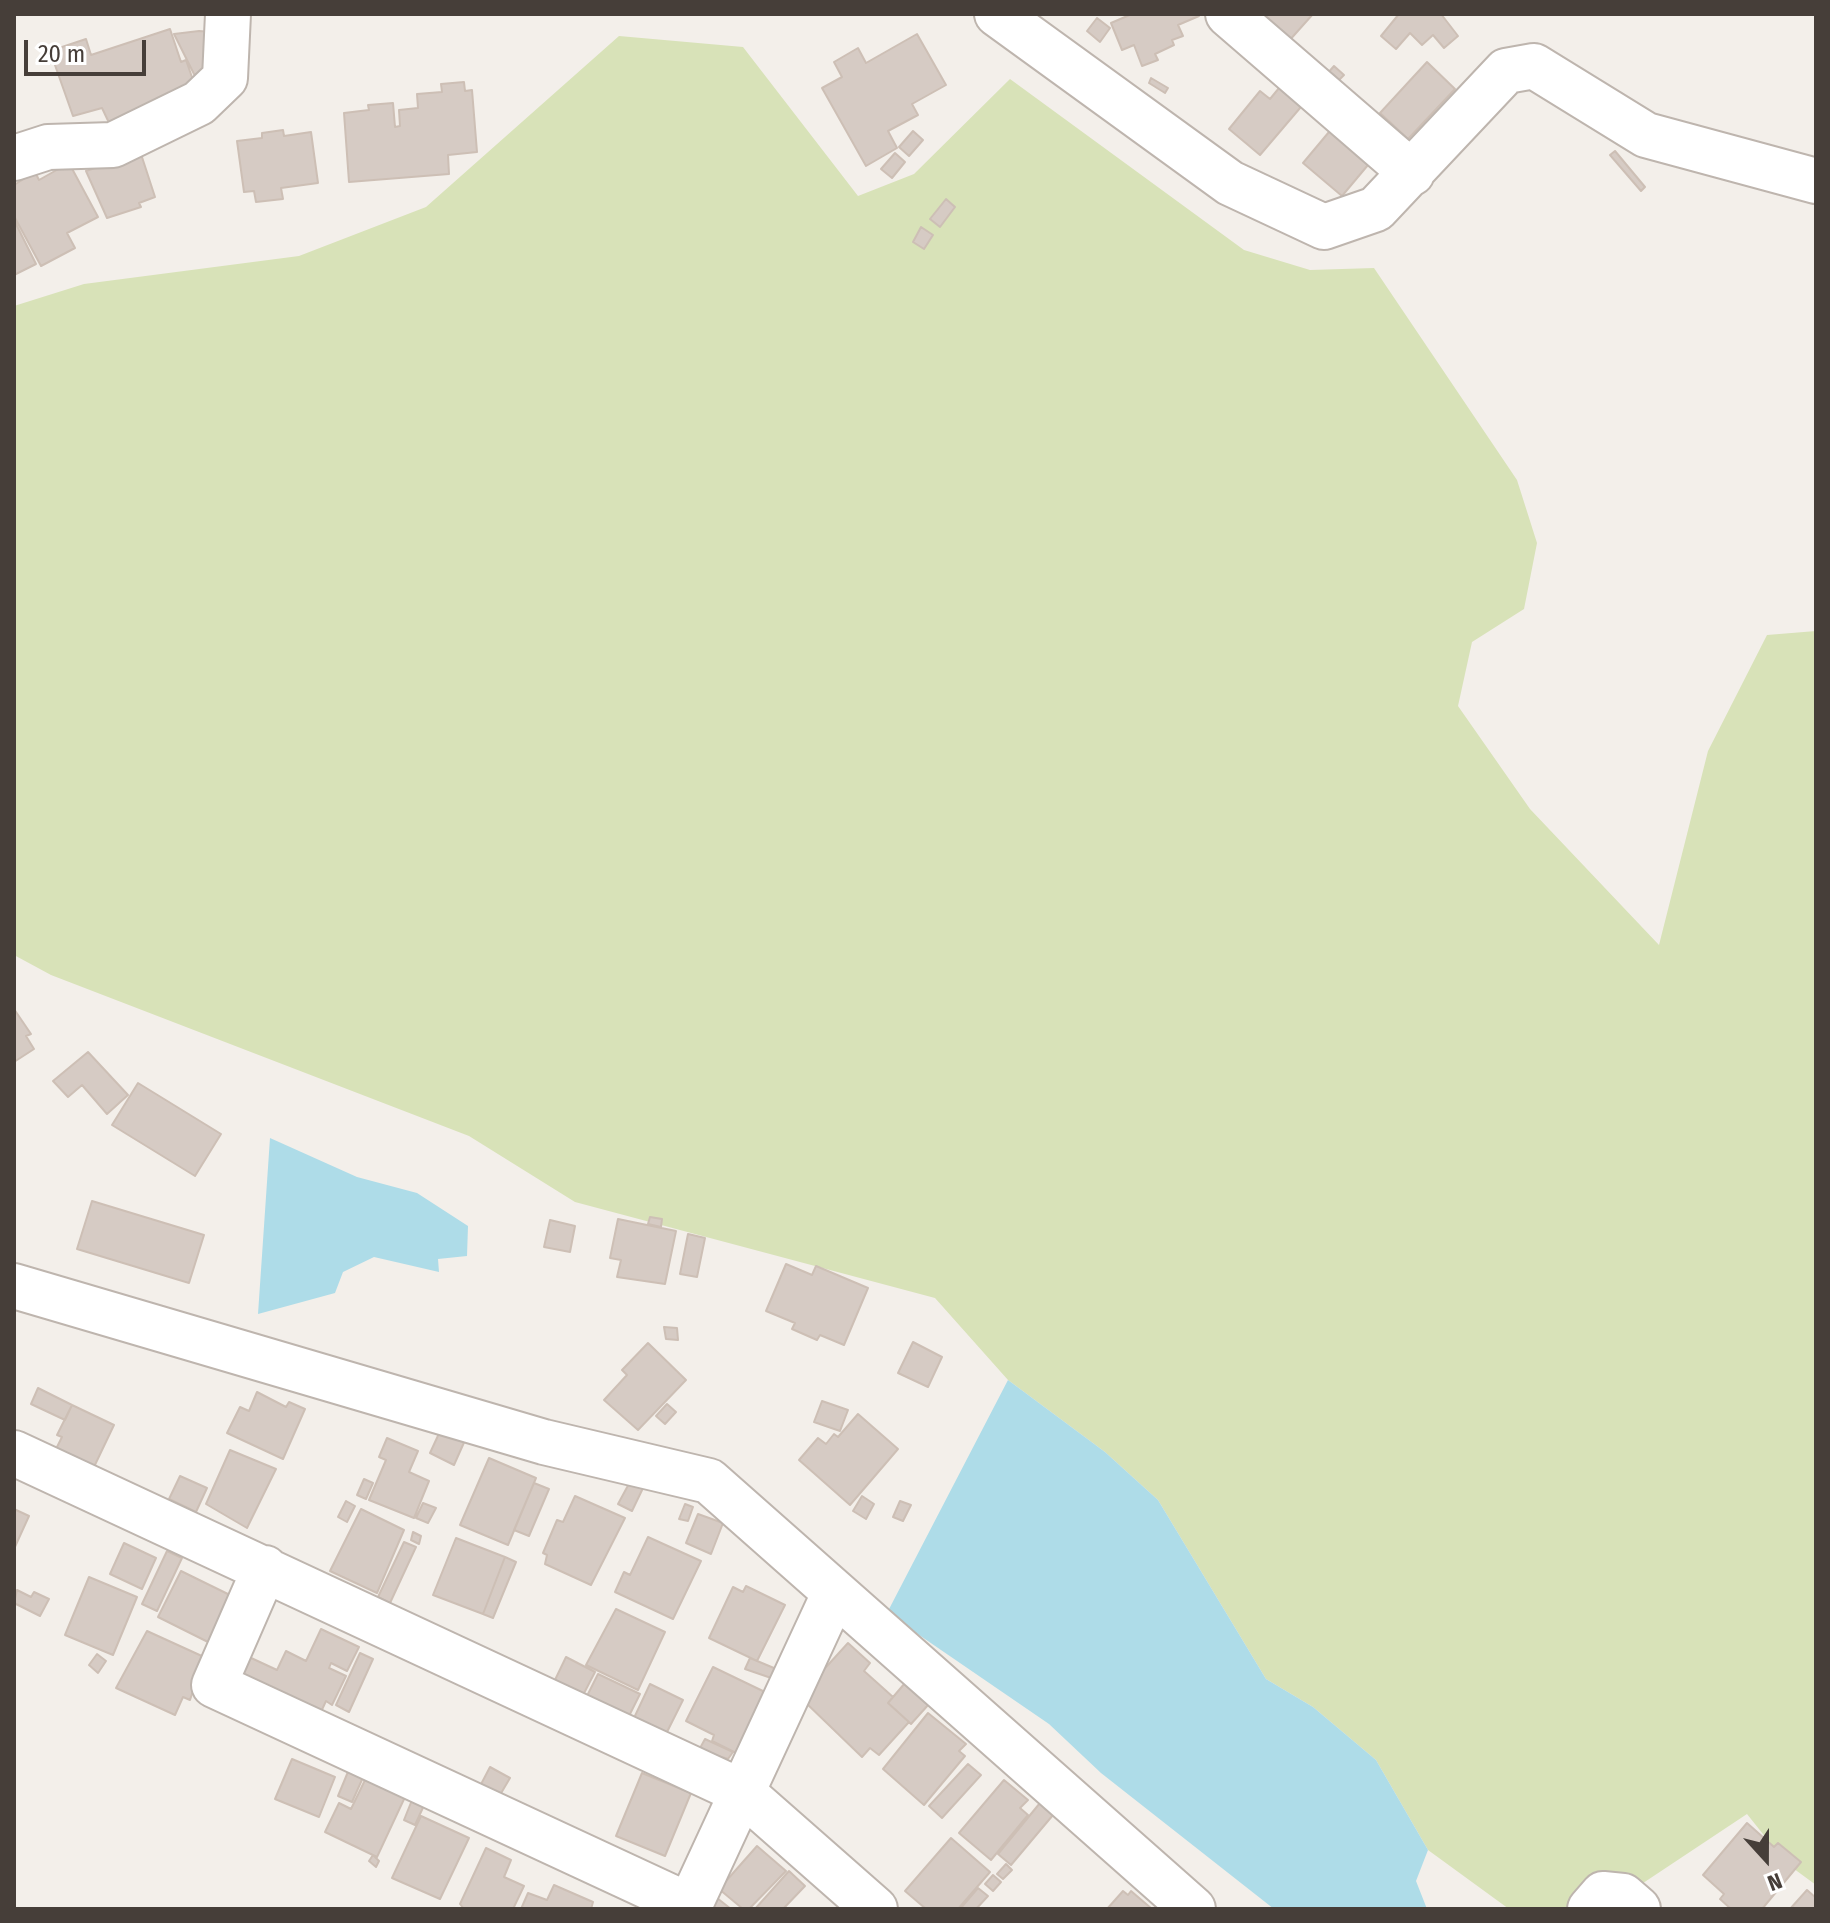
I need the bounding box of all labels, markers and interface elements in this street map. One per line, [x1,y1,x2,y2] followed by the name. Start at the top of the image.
[28,24,150,74] scale bar
[38,40,85,68] text: 20 m
[1726,1819,1806,1899] north arrow
[1764,1867,1786,1897] text: N

